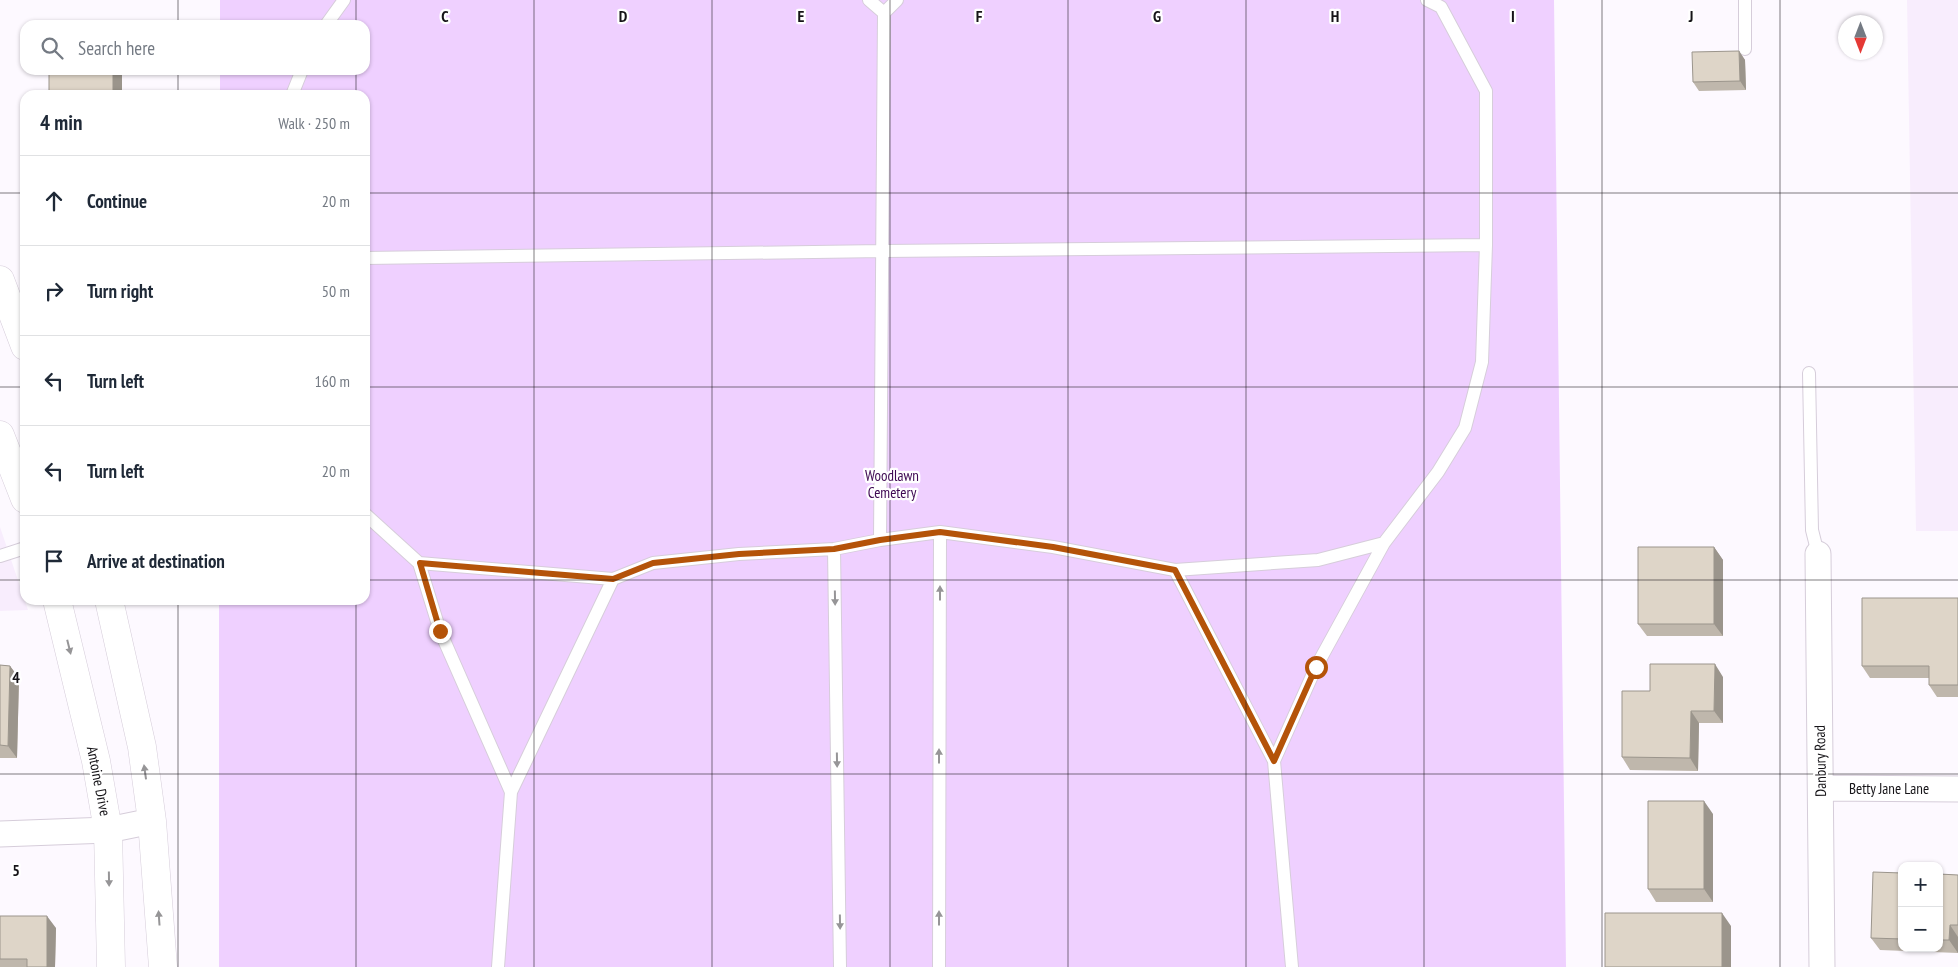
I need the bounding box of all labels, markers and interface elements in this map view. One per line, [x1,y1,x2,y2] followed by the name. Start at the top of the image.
[441,6,449,26] text: C
[619,6,628,26] text: D
[798,6,805,26] text: E
[976,6,983,26] text: F
[1153,6,1161,26] text: G
[1331,6,1339,26] text: H
[1511,6,1515,26] text: I
[1688,6,1693,26] text: J
[1838,15,1883,60] north arrow
[20,20,370,75] search box
[38,34,66,62] icon: search
[78,36,155,60] text: Search here
[40,109,82,136] text: 4 min
[278,113,350,133] text: Walk · 250 m
[40,187,68,215] icon: ahead
[87,189,147,213] text: Continue
[322,191,350,211] text: 20 m
[40,277,68,305] icon: right
[87,279,153,303] text: Turn right
[322,281,350,301] text: 50 m
[40,367,68,395] icon: left
[87,369,144,393] text: Turn left
[315,371,350,391] text: 160 m
[40,457,68,485] icon: left
[87,459,144,483] text: Turn left
[322,461,350,481] text: 20 m
[865,466,919,502] park label: Woodlawn Cemetery
[40,547,68,575] icon: arrive
[87,549,225,573] text: Arrive at destination
[936,585,944,601] one-way arrow
[831,590,839,606] one-way arrow
[429,620,452,643] route end
[65,640,73,655] one-way arrow
[1305,656,1328,679] route start
[12,667,20,687] text: 4
[1810,725,1830,797] street label: Danbury Road
[83,745,115,817] street label: Antoine Drive
[935,748,943,764] one-way arrow
[834,752,842,768] one-way arrow
[141,764,149,780] one-way arrow
[1849,779,1929,798] street label: Betty Jane Lane
[12,860,20,880] text: 5
[1898,862,1943,952] map controls
[1898,862,1943,907] button: +
[105,871,113,887] one-way arrow
[1898,907,1943,952] button: −
[155,910,163,926] one-way arrow
[935,910,943,926] one-way arrow
[836,915,844,931] one-way arrow

